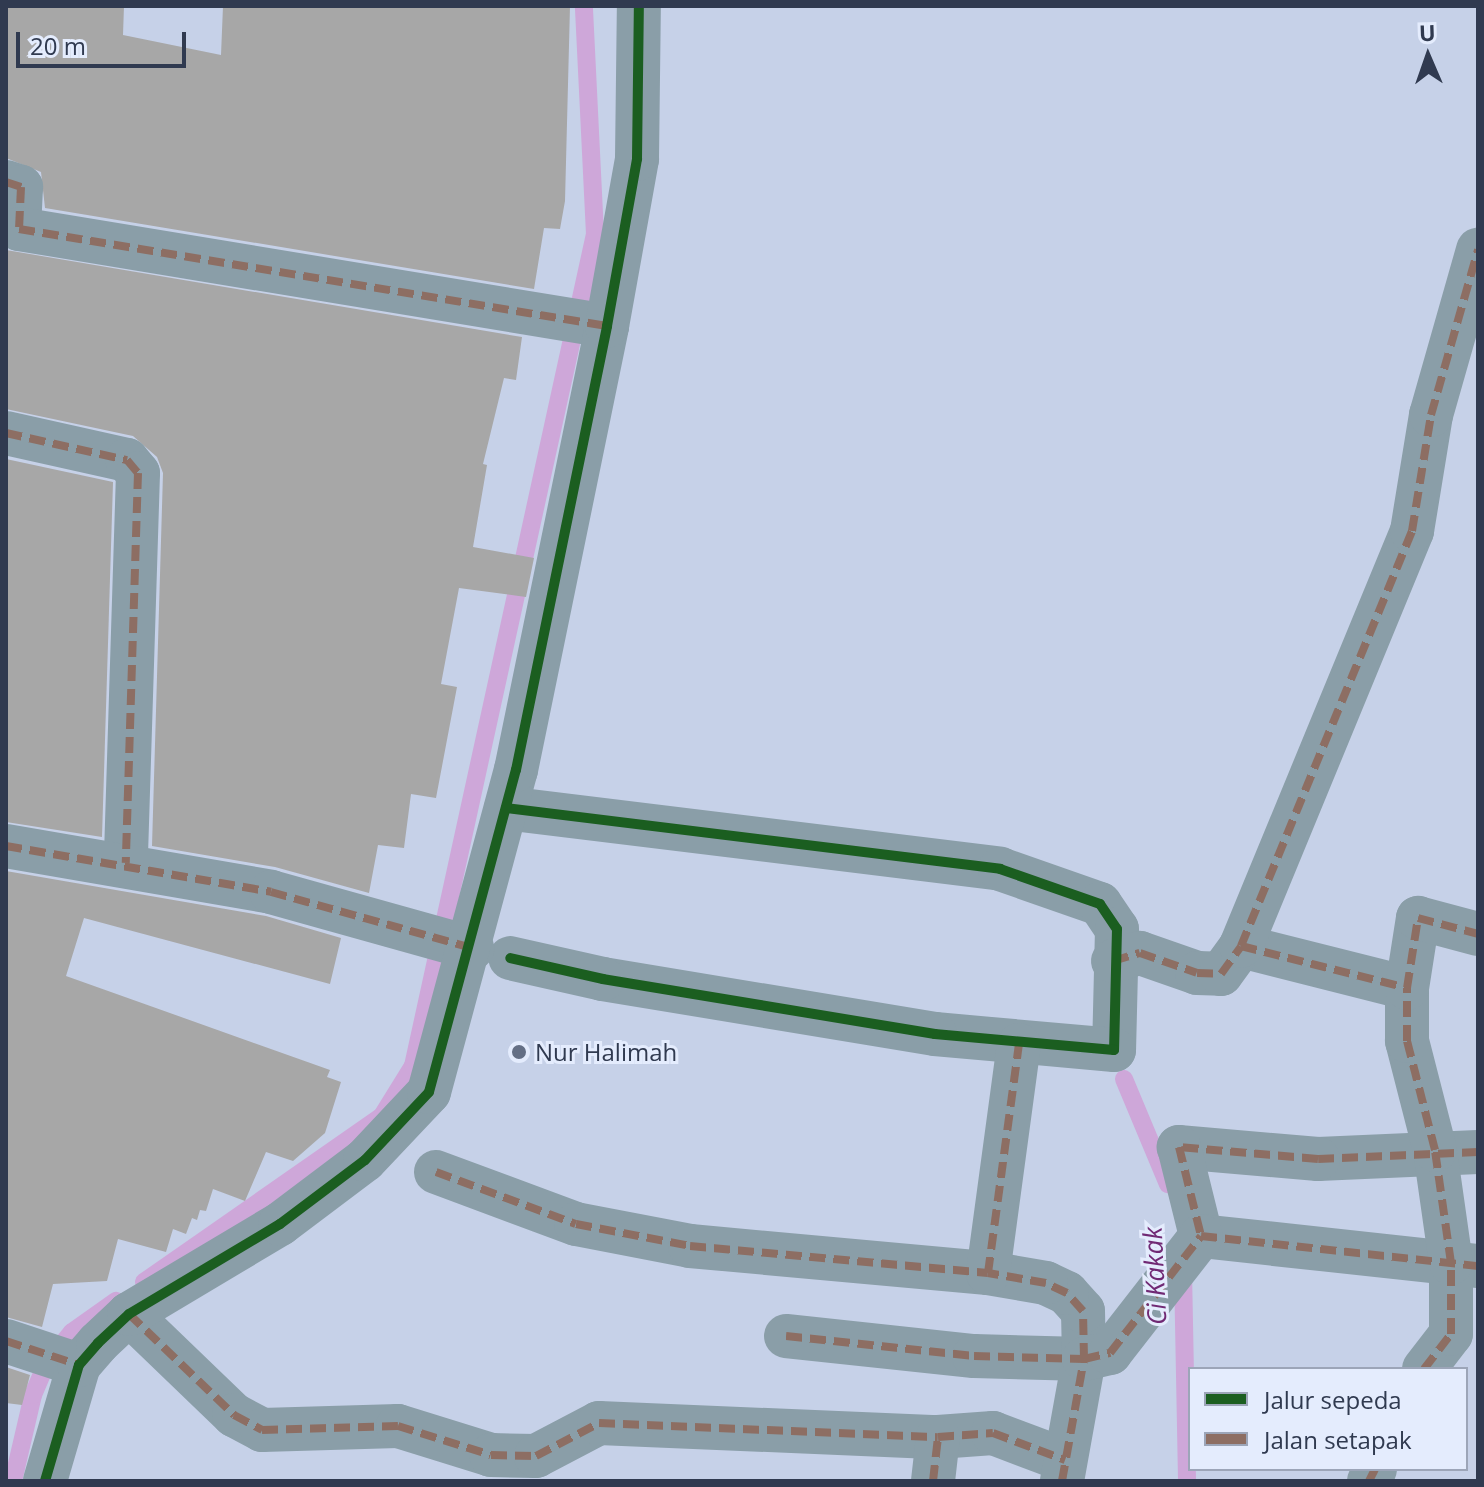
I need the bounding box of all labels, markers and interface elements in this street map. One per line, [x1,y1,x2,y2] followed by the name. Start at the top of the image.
[20,16,190,66] scale bar
[1388,16,1468,96] north arrow
[1418,17,1436,47] text: U
[30,29,86,62] text: 20 m
[535,1038,677,1066] place label: Nur Halimah
[510,1043,528,1061] marker: Nur Halimah
[1137,1226,1173,1326] water label: Ci Kakak
[1188,1367,1468,1471] legend
[1264,1383,1402,1416] text: Jalur sepeda
[1264,1423,1412,1456] text: Jalan setapak

